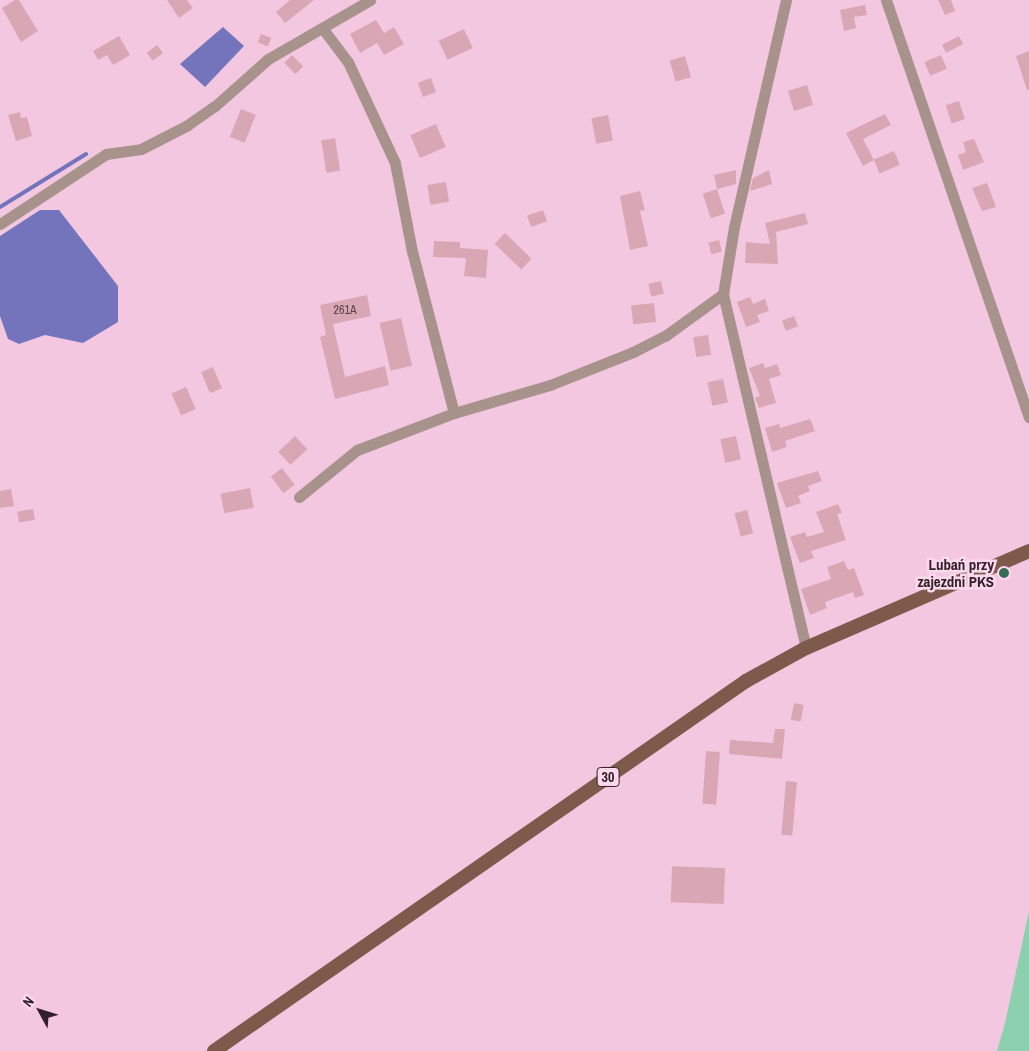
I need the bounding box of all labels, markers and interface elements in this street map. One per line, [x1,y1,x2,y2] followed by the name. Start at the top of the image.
[334,304,356,318] house number: 261A
[917,555,994,590] place label: Lubań przy zajezdni PKS
[998,567,1010,579] marker: Lubań przy zajezdni PKS
[596,766,620,789] road number: 30
[15,986,65,1036] north arrow
[19,993,38,1010] text: N

